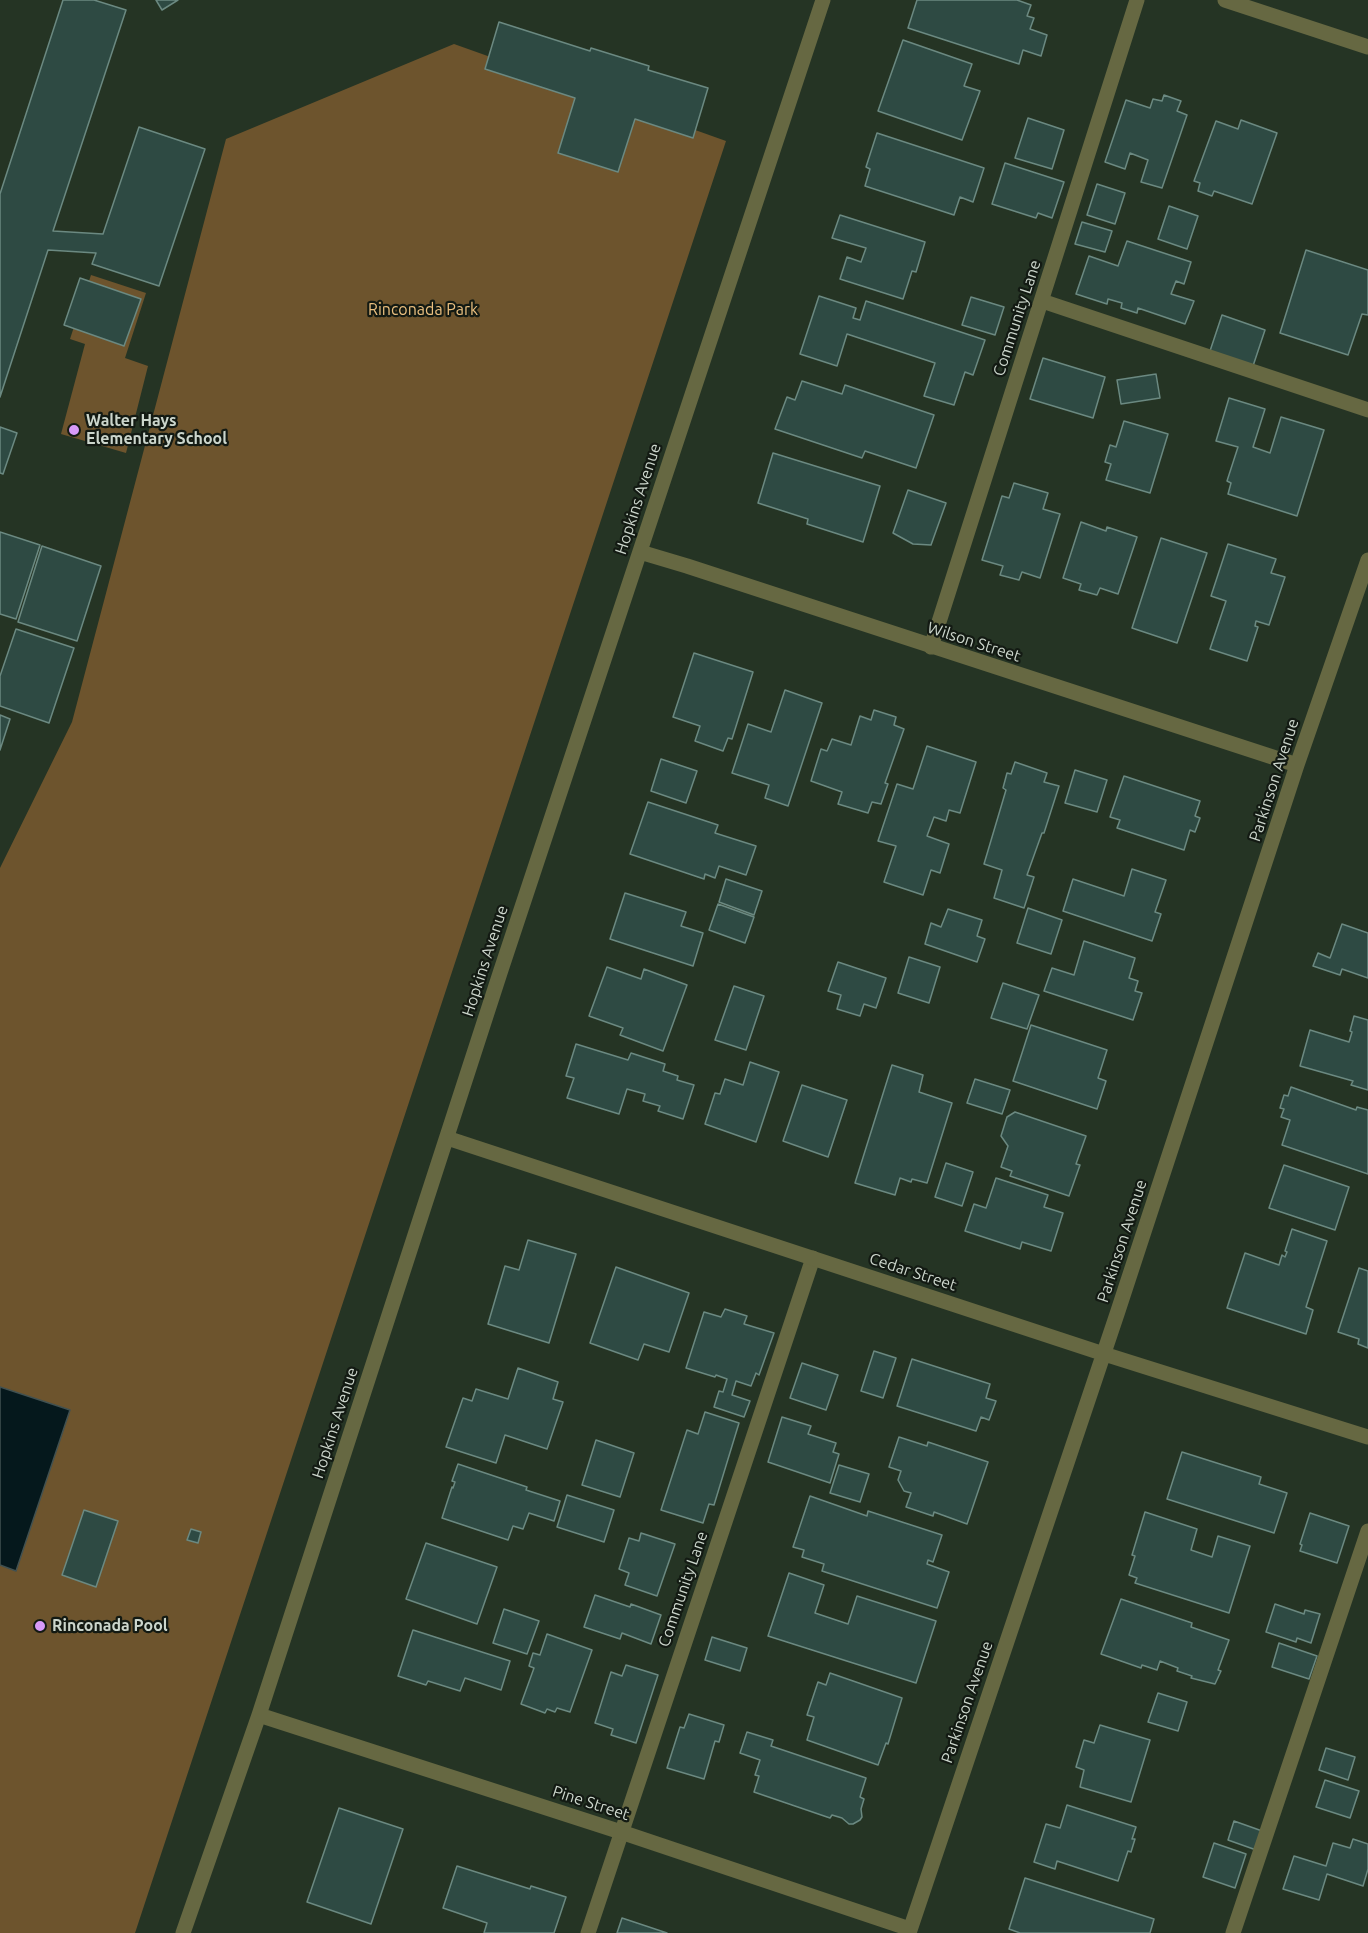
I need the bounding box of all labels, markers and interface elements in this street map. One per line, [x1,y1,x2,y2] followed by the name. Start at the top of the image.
[989,258,1045,378] street label: Community Lane
[368,300,478,320] park label: Rinconada Park
[86,411,227,449] place label: Walter Hays Elementary School
[67,423,81,437] marker: Walter Hays Elementary School
[611,441,665,557] street label: Hopkins Avenue
[925,618,1023,666] street label: Wilson Street
[1245,716,1303,844] street label: Parkinson Avenue
[458,903,512,1019] street label: Hopkins Avenue
[1093,1177,1151,1305] street label: Parkinson Avenue
[867,1249,959,1295] street label: Cedar Street
[308,1365,362,1481] street label: Hopkins Avenue
[654,1529,712,1649] street label: Community Lane
[52,1616,168,1636] place label: Rinconada Pool
[33,1619,47,1633] marker: Rinconada Pool
[937,1638,997,1766] street label: Parkinson Avenue
[550,1782,632,1824] street label: Pine Street

